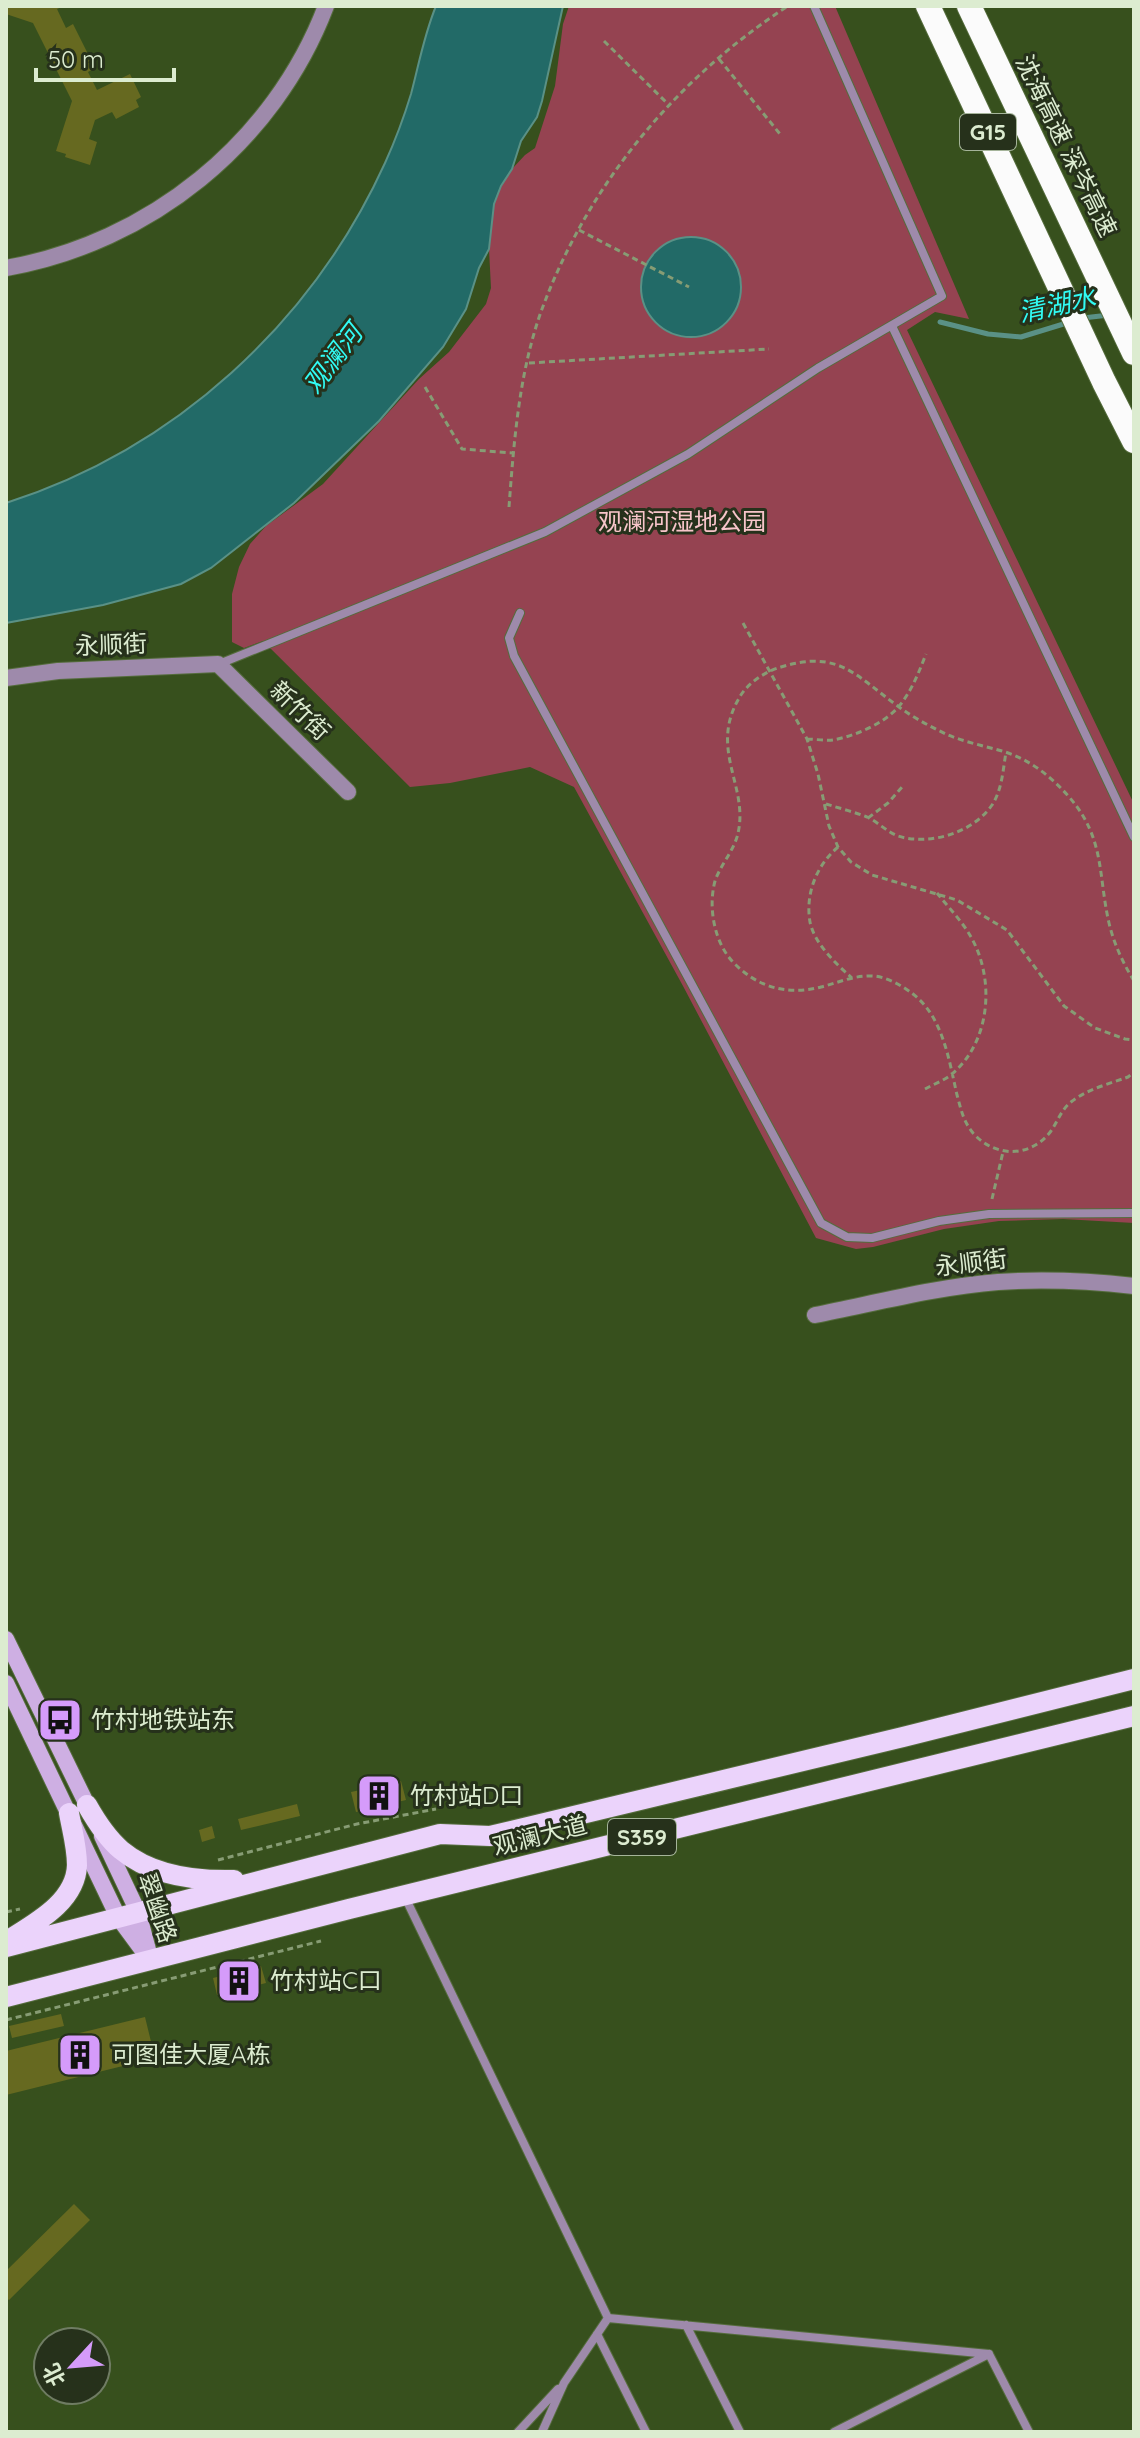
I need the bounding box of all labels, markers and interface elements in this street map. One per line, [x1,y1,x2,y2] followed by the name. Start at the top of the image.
[36,32,174,82] scale bar
[48,44,104,74] text: 50 m
[1010,50,1124,241] street label: 沈海高速 深岑高速
[960,114,1016,150] road number: G15
[1015,280,1099,329] water label: 清湖水
[296,314,372,400] water label: 观澜河
[598,506,766,536] park label: 观澜河湿地公园
[74,628,147,660] street label: 永顺街
[264,674,337,746] street label: 新竹街
[933,1243,1008,1281] street label: 永顺街
[36,1696,84,1744] bus stop icon: 竹村地铁站东
[91,1704,235,1734] place label: 竹村地铁站东
[355,1772,403,1820] building icon: 竹村站D口
[410,1780,523,1810] place label: 竹村站D口
[490,1809,590,1861] street label: 观澜大道
[608,1819,676,1855] road number: S359
[132,1869,184,1947] street label: 翠幽路
[215,1957,263,2005] building icon: 竹村站C口
[270,1965,382,1995] place label: 竹村站C口
[56,2031,104,2079] building icon: 可图佳大厦A栋
[111,2039,271,2069] place label: 可图佳大厦A栋
[32,2326,112,2406] north arrow
[37,2359,71,2391] text: 北

